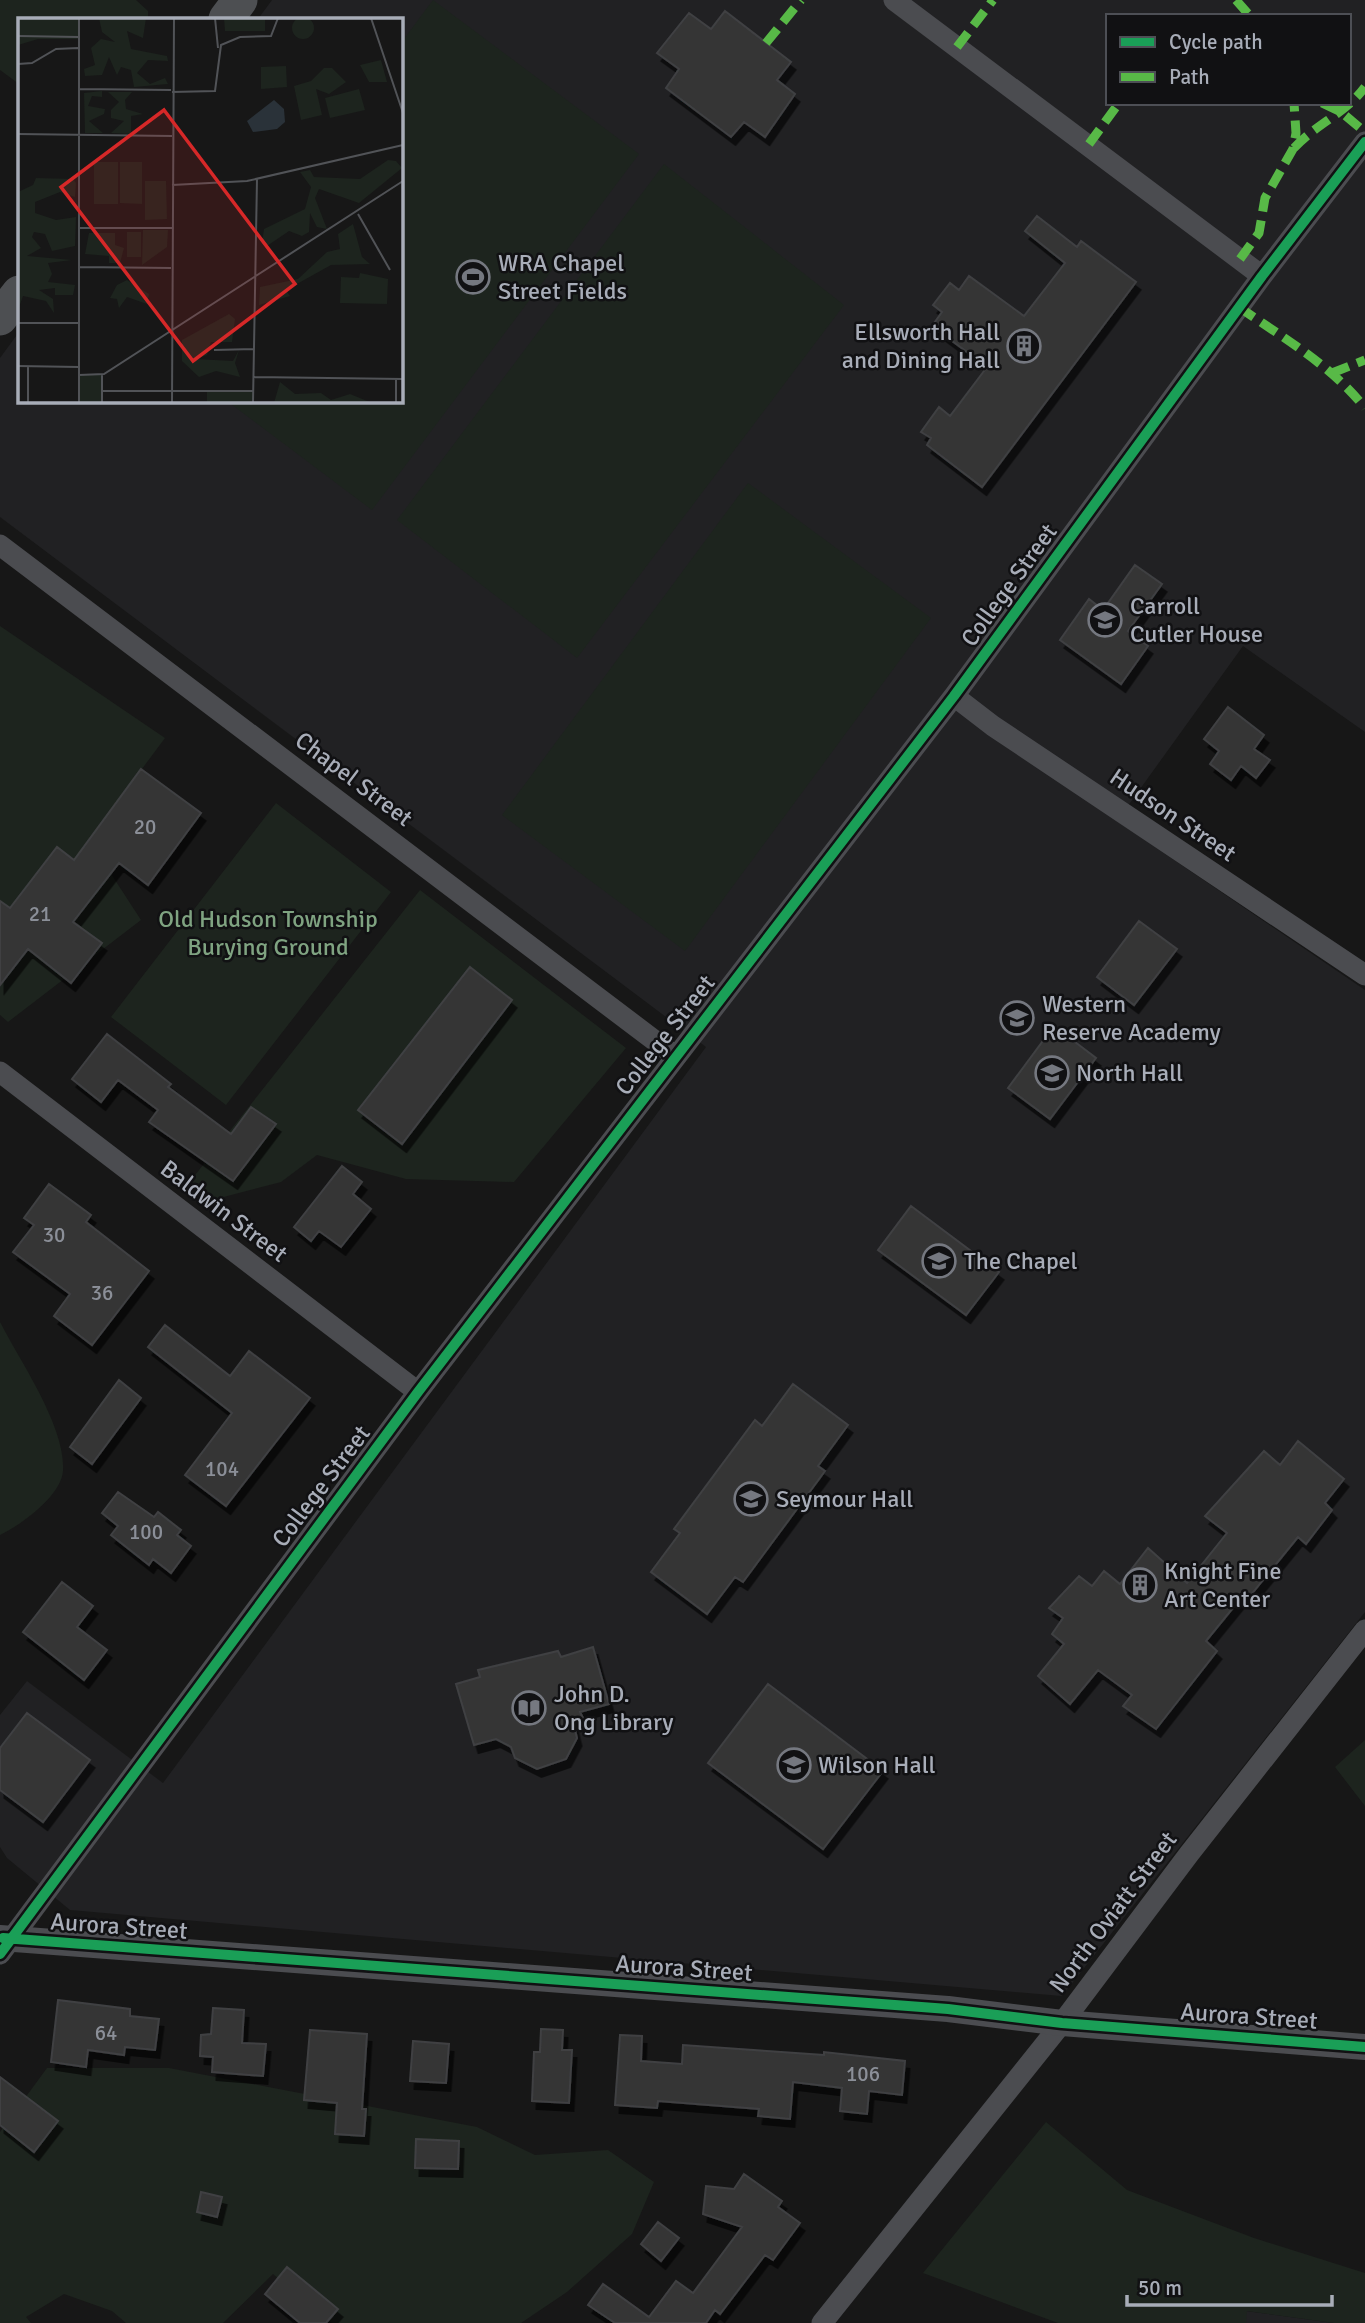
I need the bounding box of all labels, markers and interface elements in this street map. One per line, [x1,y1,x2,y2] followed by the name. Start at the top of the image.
[1106,14,1351,105] legend
[18,18,402,402] inset map
[1169,29,1263,55] text: Cycle path
[1169,64,1210,90] text: Path
[498,248,627,306] place label: WRA Chapel Street Fields
[454,258,492,296] sports icon: WRA Chapel Street Fields
[842,317,1000,375] place label: Ellsworth Hall and Dining Hall
[1005,327,1043,365] building icon: Ellsworth Hall and Dining Hall
[954,518,1064,652] street label: College Street
[1130,591,1263,649] place label: Carroll Cutler House
[1086,601,1124,639] school or university icon: Carroll Cutler House
[289,725,419,833] street label: Chapel Street
[1104,762,1242,868] street label: Hudson Street
[134,814,156,840] house number: 20
[29,901,51,927] house number: 21
[158,904,378,962] park label: Old Hudson Township Burying Ground
[609,969,721,1101] street label: College Street
[1042,989,1221,1047] place label: Western Reserve Academy
[998,999,1036,1037] school or university icon: Western Reserve Academy
[1033,1054,1071,1092] school or university icon: North Hall
[1076,1058,1183,1088] place label: North Hall
[155,1153,293,1269] street label: Baldwin Street
[43,1222,65,1248] house number: 30
[920,1242,958,1280] school or university icon: The Chapel
[964,1246,1078,1276] place label: The Chapel
[91,1280,113,1306] house number: 36
[265,1419,377,1553] street label: College Street
[205,1456,239,1482] house number: 104
[732,1480,770,1518] school or university icon: Seymour Hall
[776,1484,913,1514] place label: Seymour Hall
[129,1519,163,1545] house number: 100
[1164,1556,1281,1614] place label: Knight Fine Art Center
[1121,1566,1159,1604] building icon: Knight Fine Art Center
[554,1679,674,1737] place label: John D. Ong Library
[510,1689,548,1727] library icon: John D. Ong Library
[775,1746,813,1784] school or university icon: Wilson Hall
[818,1750,936,1780] place label: Wilson Hall
[1043,1825,1183,1999] street label: North Oviatt Street
[50,1906,188,1946] street label: Aurora Street
[615,1948,753,1988] street label: Aurora Street
[1180,1996,1318,2036] street label: Aurora Street
[95,2020,117,2046] house number: 64
[846,2061,880,2087] house number: 106
[1127,2264,1332,2308] scale bar
[1138,2275,1182,2301] text: 50 m

